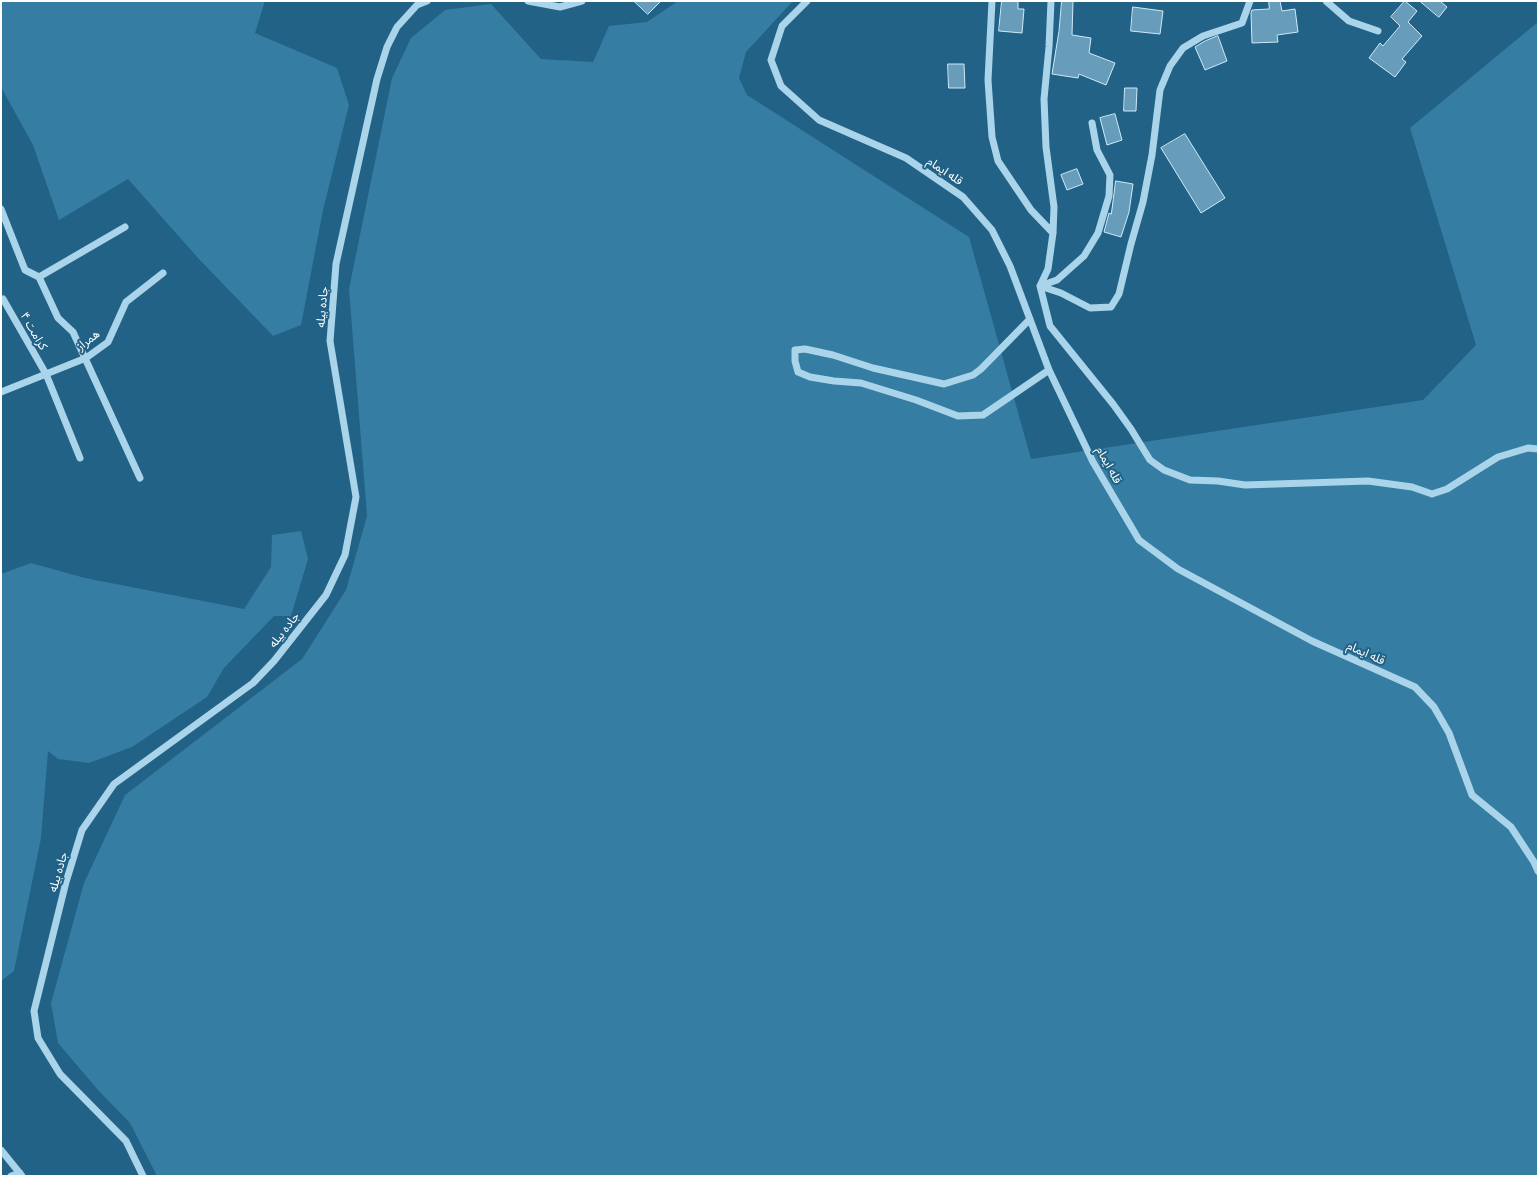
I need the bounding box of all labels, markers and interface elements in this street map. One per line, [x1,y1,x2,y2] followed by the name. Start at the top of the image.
[924,154,966,188] street label: قله ایمام
[313,286,331,328] street label: جاده بیله
[17,310,51,352] street label: کرامت ۴
[74,326,102,354] street label: همراز
[1093,444,1125,486] street label: قله ایمام
[266,609,302,651] street label: جاده بیله
[1345,638,1387,668] street label: قله ایمام
[45,850,71,894] street label: جاده بیله

